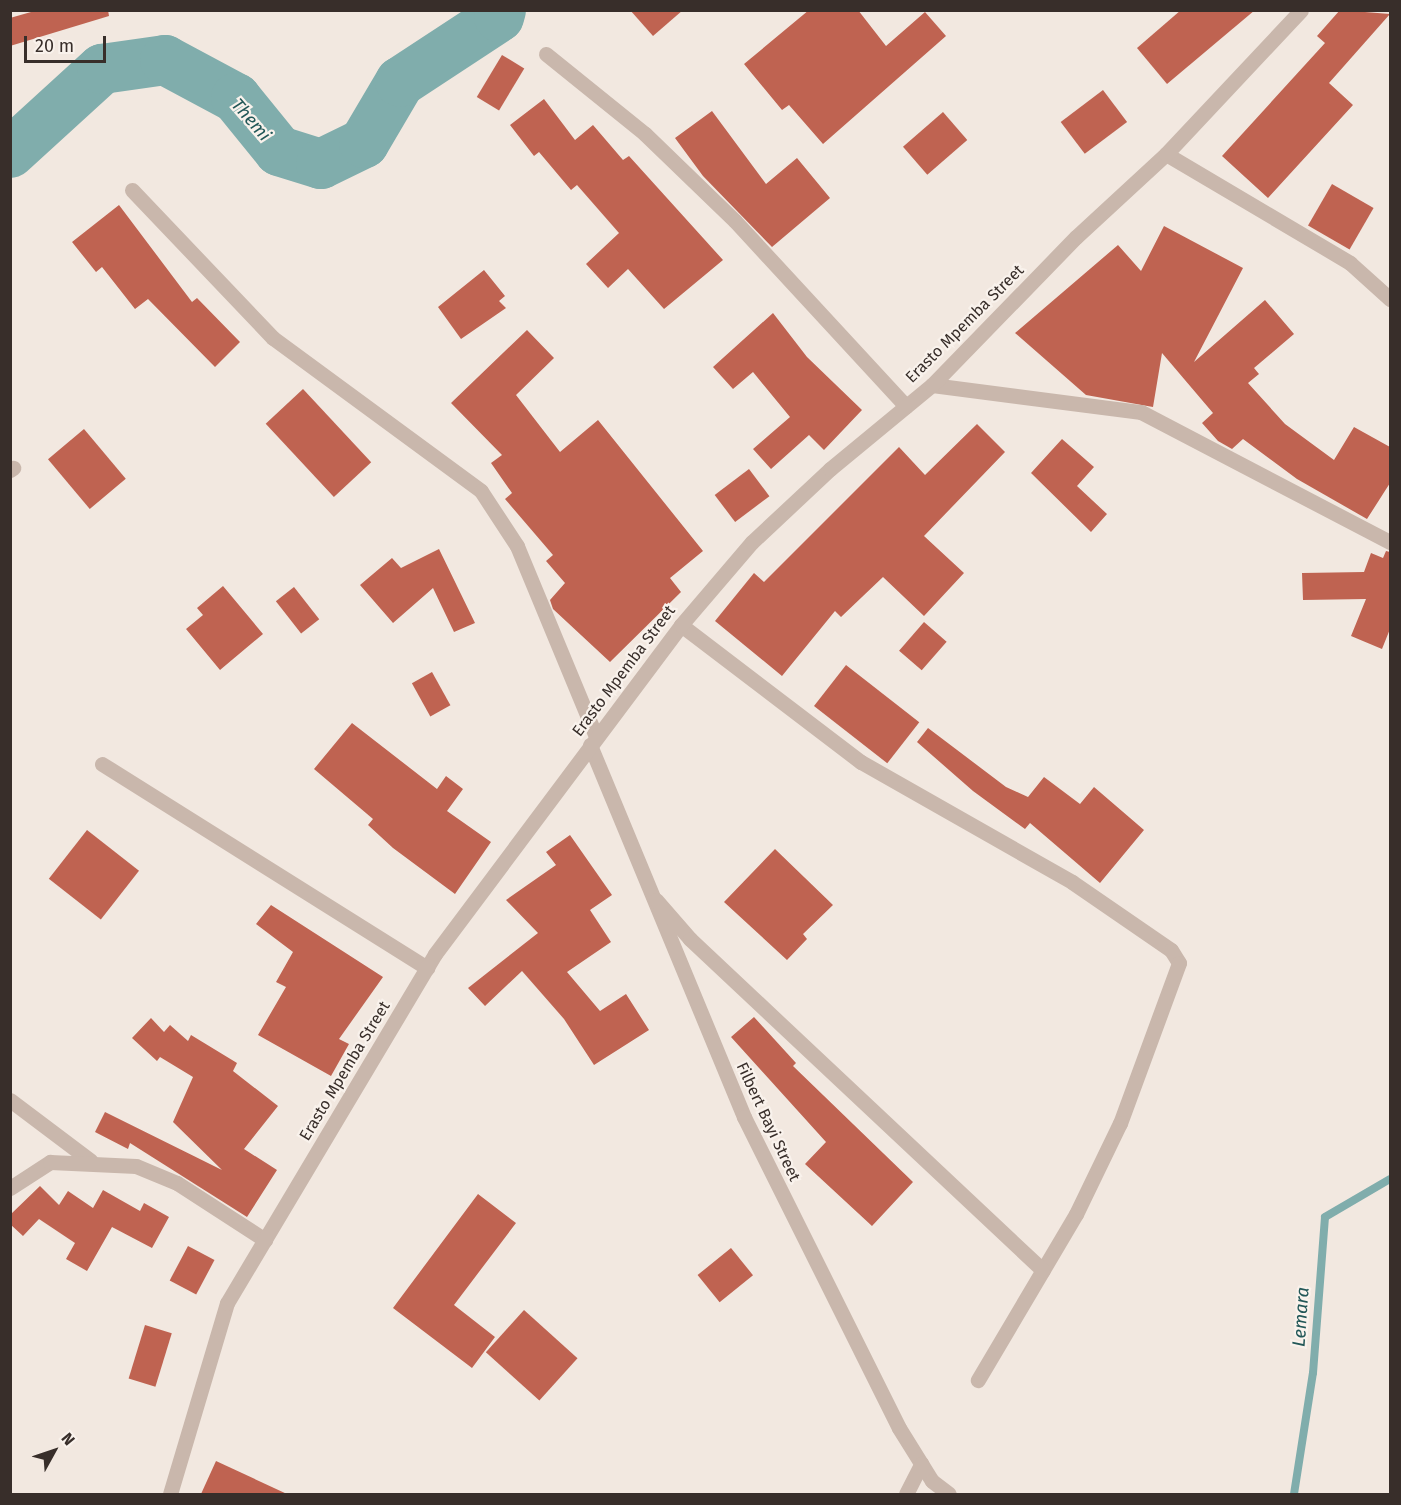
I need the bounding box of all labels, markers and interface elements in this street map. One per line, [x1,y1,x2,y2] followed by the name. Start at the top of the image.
[27,24,110,62] scale bar
[35,35,74,57] text: 20 m
[227,94,275,146] water label: Themi
[902,261,1028,387] street label: Erasto Mpemba Street
[568,602,680,740] street label: Erasto Mpemba Street
[296,998,394,1144] street label: Erasto Mpemba Street
[732,1059,804,1185] street label: Filbert Bayi Street
[1288,1286,1314,1348] water label: Lemara
[24,1421,84,1481] north arrow
[57,1429,79,1449] text: N

